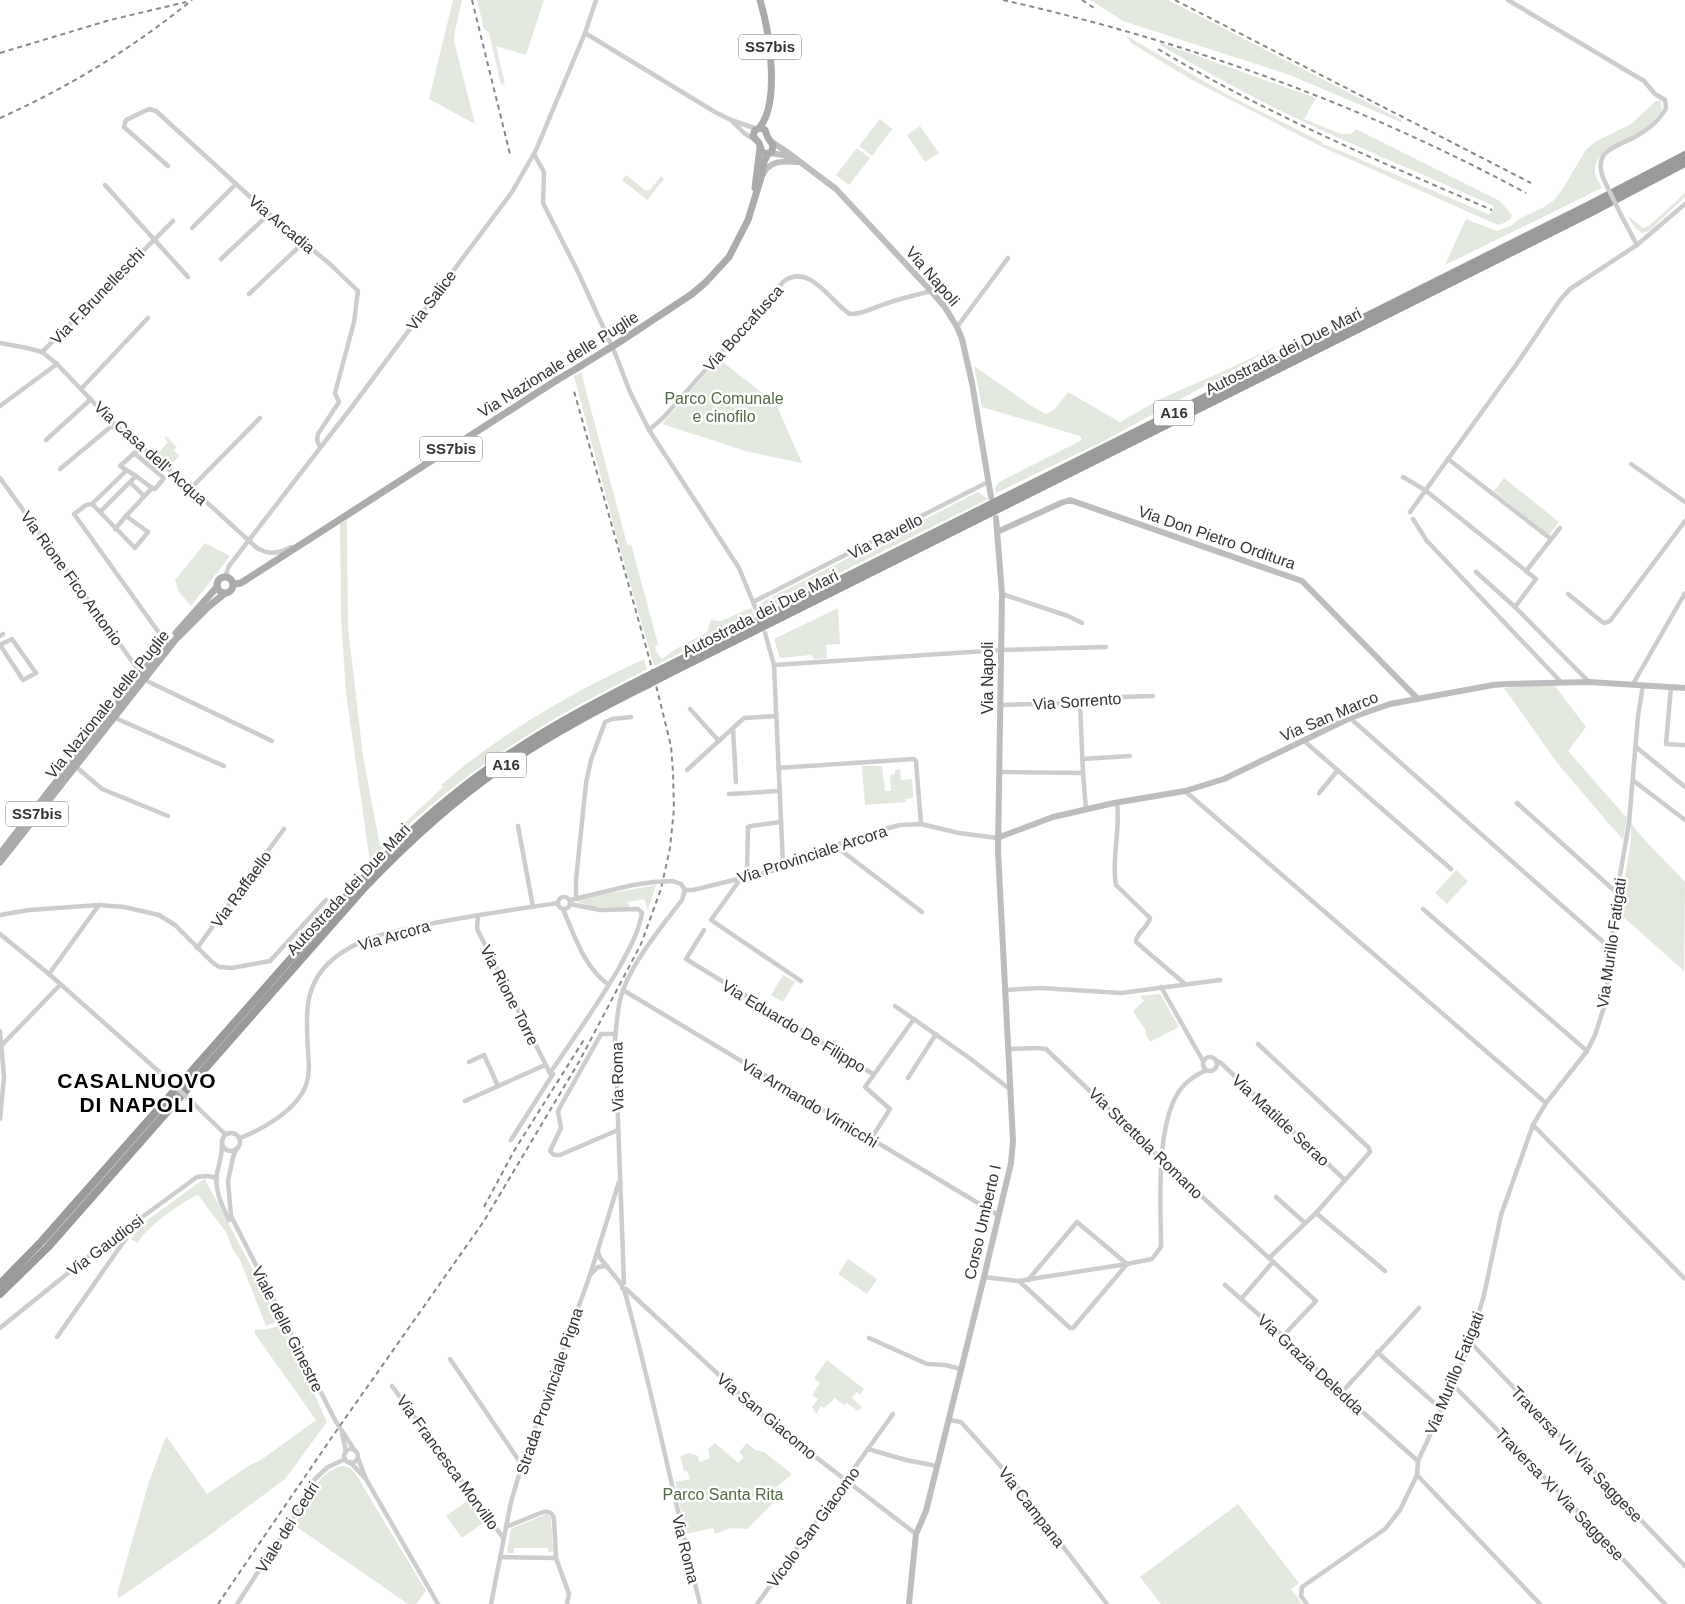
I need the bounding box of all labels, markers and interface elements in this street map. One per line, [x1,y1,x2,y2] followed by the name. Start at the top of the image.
[739,34,801,60] road number: SS7bis
[245,192,318,257] street label: Via Arcadia
[902,243,963,309] street label: Via Napoli
[47,245,148,348] street label: Via F.Brunelleschi
[403,267,460,334] street label: Via Salice
[700,282,787,375] street label: Via Boccafusca
[1203,305,1364,398] street label: Autostrada dei Due Mari
[475,308,642,421] street label: Via Nazionale delle Puglie
[664,390,784,425] park label: Parco Comunale e cinofilo
[91,398,211,509] street label: Via Casa dell' Acqua
[1154,400,1194,426] road number: A16
[420,436,482,462] road number: SS7bis
[1136,503,1298,572] street label: Via Don Pietro Orditura
[17,508,126,649] street label: Via Rione Fico Antonio
[845,511,925,562] street label: Via Ravello
[680,567,841,660] street label: Autostrada dei Due Mari
[42,627,172,782] street label: Via Nazionale delle Puglie
[979,642,996,714] street label: Via Napoli
[1278,688,1381,745] street label: Via San Marco
[1032,690,1122,713] street label: Via Sorrento
[486,752,526,778] road number: A16
[6,802,68,826] road number: SS7bis
[283,820,413,958] street label: Autostrada dei Due Mari
[735,822,889,887] street label: Via Provinciale Arcora
[208,848,275,931] street label: Via Raffaello
[1594,877,1629,1009] street label: Via Murillo Fatigati
[356,917,432,954] street label: Via Arcora
[477,942,542,1048] street label: Via Rione Torre
[719,977,869,1076] street label: Via Eduardo De Filippo
[608,1042,627,1112] street label: Via Roma
[739,1056,881,1151] street label: Via Armando Virnicchi
[57,1069,217,1116] district label: CASALNUOVO DI NAPOLI
[1229,1071,1333,1170] street label: Via Matilde Serao
[1085,1085,1206,1202] street label: Via Strettola Romano
[961,1163,1004,1281] street label: Corso Umberto I
[64,1211,147,1279] street label: Via Gaudiosi
[249,1264,327,1395] street label: Viale delle Ginestre
[513,1305,586,1477] street label: Strada Provinciale Pigna
[1422,1309,1487,1437] street label: Via Murillo Fatigati
[1254,1311,1367,1418] street label: Via Grazia Deledda
[714,1370,820,1463] street label: Via San Giacomo
[1508,1383,1646,1526] street label: Traversa VII Via Saggese
[393,1392,502,1533] street label: Via Francesca Morvillo
[1492,1425,1627,1564] street label: Traversa XI Via Saggese
[764,1464,863,1591] street label: Vicolo San Giacomo
[995,1464,1068,1551] street label: Via Campana
[253,1479,322,1576] street label: Viale dei Cedri
[663,1486,784,1503] park label: Parco Santa Rita
[669,1513,702,1585] street label: Via Roma

